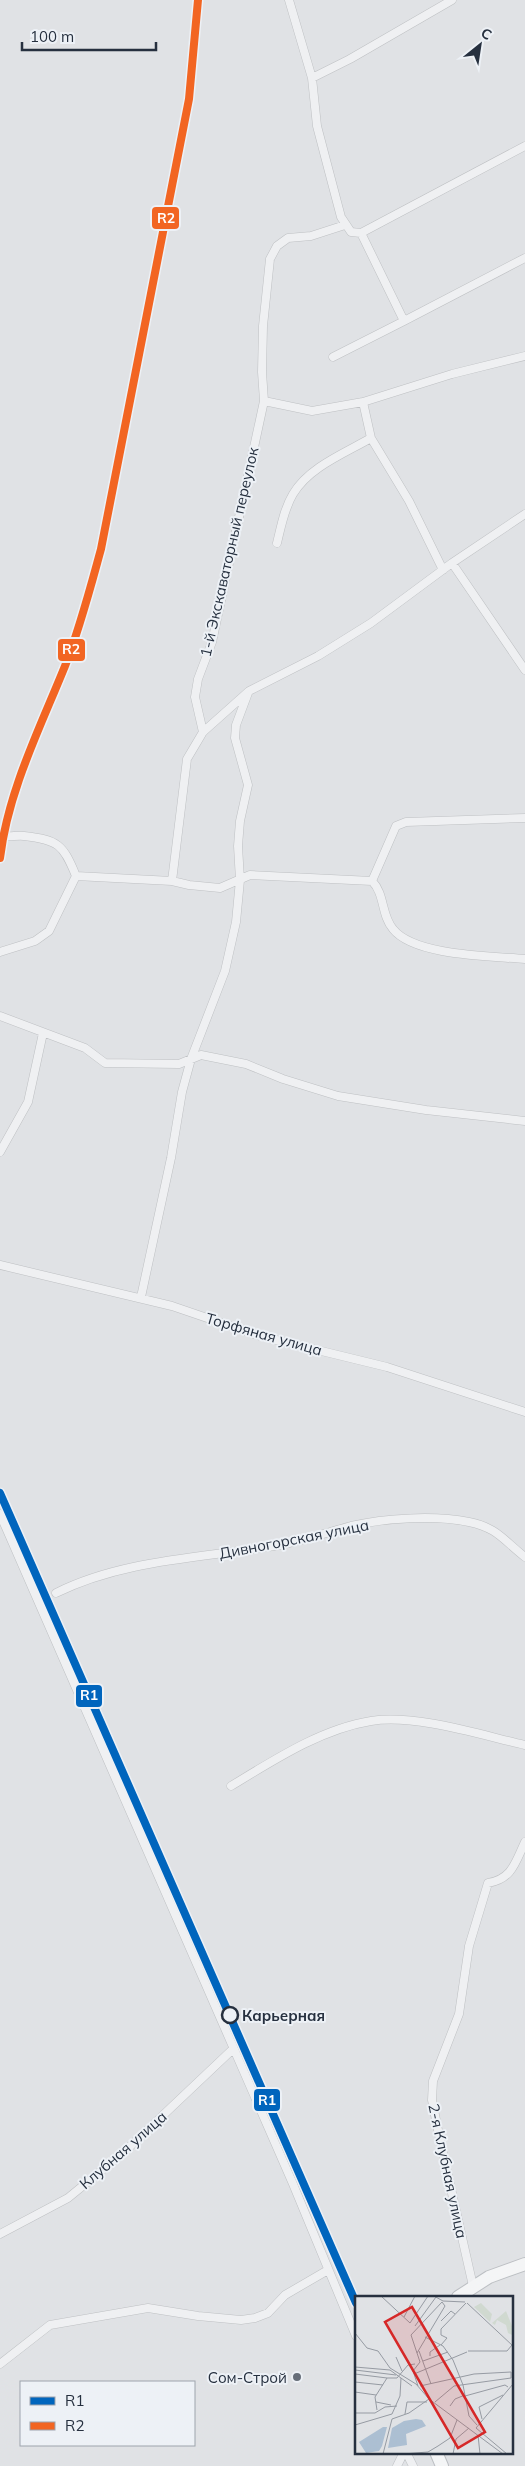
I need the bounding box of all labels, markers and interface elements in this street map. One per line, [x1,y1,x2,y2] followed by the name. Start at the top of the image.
[22,20,156,52] scale bar
[455,20,505,70] north arrow
[478,24,495,44] text: С
[30,27,74,46] text: 100 m
[151,206,180,230] line badge: R2
[157,209,175,227] text: R2
[196,444,263,659] street label: 1-й Экскаваторный переулок
[57,638,86,662] line badge: R2
[62,640,80,658] text: R2
[204,1308,324,1360] street label: Торфяная улица
[217,1515,371,1563] street label: Дивногорская улица
[75,1684,103,1708] line badge: R1
[80,1686,98,1704] text: R1
[221,2006,239,2024] marker: Карьерная
[242,2006,325,2025] place label: Карьерная
[253,2088,281,2112] line badge: R1
[258,2091,276,2109] text: R1
[424,2102,472,2240] street label: 2-я Клубная улица
[75,2107,171,2193] street label: Клубная улица
[355,2296,512,2454] inset map
[208,2368,287,2387] place label: Сом-Строй
[291,2371,303,2383] marker: Сом-Строй
[20,2381,195,2446] legend
[65,2391,84,2410] text: R1
[65,2416,84,2435] text: R2

